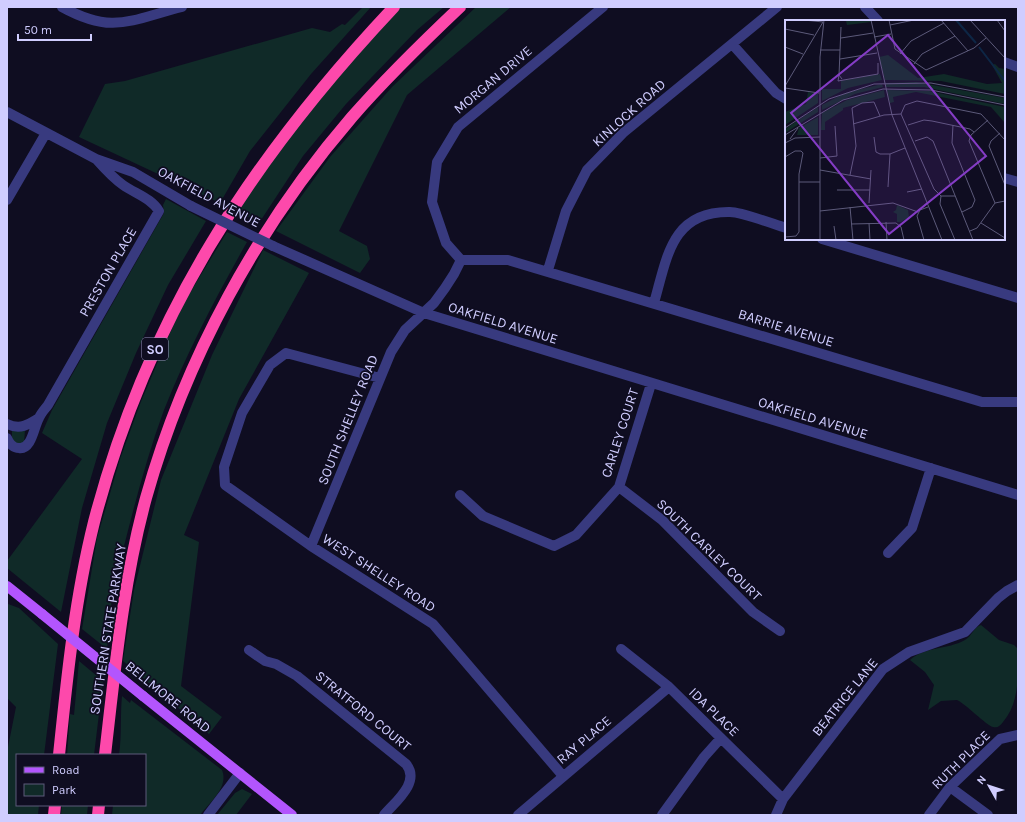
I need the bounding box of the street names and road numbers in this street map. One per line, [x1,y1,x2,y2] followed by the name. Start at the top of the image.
[450,42,536,118] street label: MORGAN DRIVE
[589,76,669,150] street label: KINLOCK ROAD
[155,163,263,231] street label: OAKFIELD AVENUE
[76,224,140,320] street label: PRESTON PLACE
[446,298,560,348] street label: OAKFIELD AVENUE
[736,305,836,351] street label: BARRIE AVENUE
[142,338,168,360] road number: SO
[314,352,382,488] street label: SOUTH SHELLEY ROAD
[598,386,642,480] street label: CARLEY COURT
[756,393,870,443] street label: OAKFIELD AVENUE
[653,496,765,604] street label: SOUTH CARLEY COURT
[319,530,439,616] street label: WEST SHELLEY ROAD
[86,542,130,716] street label: SOUTHERN STATE PARKWAY
[808,655,882,739] street label: BEATRICE LANE
[122,657,214,737] street label: BELLMORE ROAD
[312,667,414,755] street label: STRATFORD COURT
[685,684,743,740] street label: IDA PLACE
[553,712,615,768] street label: RAY PLACE
[928,727,994,793] street label: RUTH PLACE

